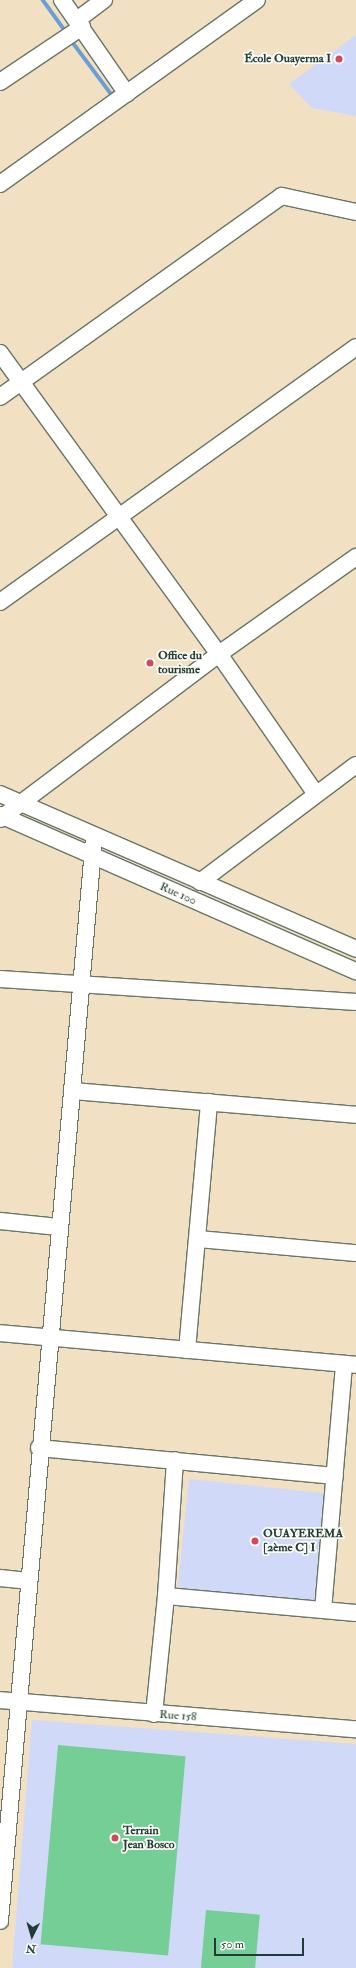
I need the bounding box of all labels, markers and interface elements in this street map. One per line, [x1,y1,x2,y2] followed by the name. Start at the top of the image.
[244,52,331,66] place label: École Ouayerma I
[334,54,344,64] marker: École Ouayerma I
[158,649,202,677] place label: Office du tourisme
[145,658,155,668] marker: Office du tourisme
[157,880,199,908] street label: Rue 100
[263,1527,343,1555] place label: OUAYEREMA [2ème C] I
[250,1536,260,1546] marker: OUAYEREMA [2ème C] I
[159,1708,197,1724] street label: Rue 158
[123,1824,175,1852] place label: Terrain Jean Bosco
[110,1833,120,1843] marker: Terrain Jean Bosco
[12,1916,52,1956] north arrow
[216,1930,306,1956] scale bar
[221,1937,244,1952] text: 50 m
[25,1942,36,1955] text: N

